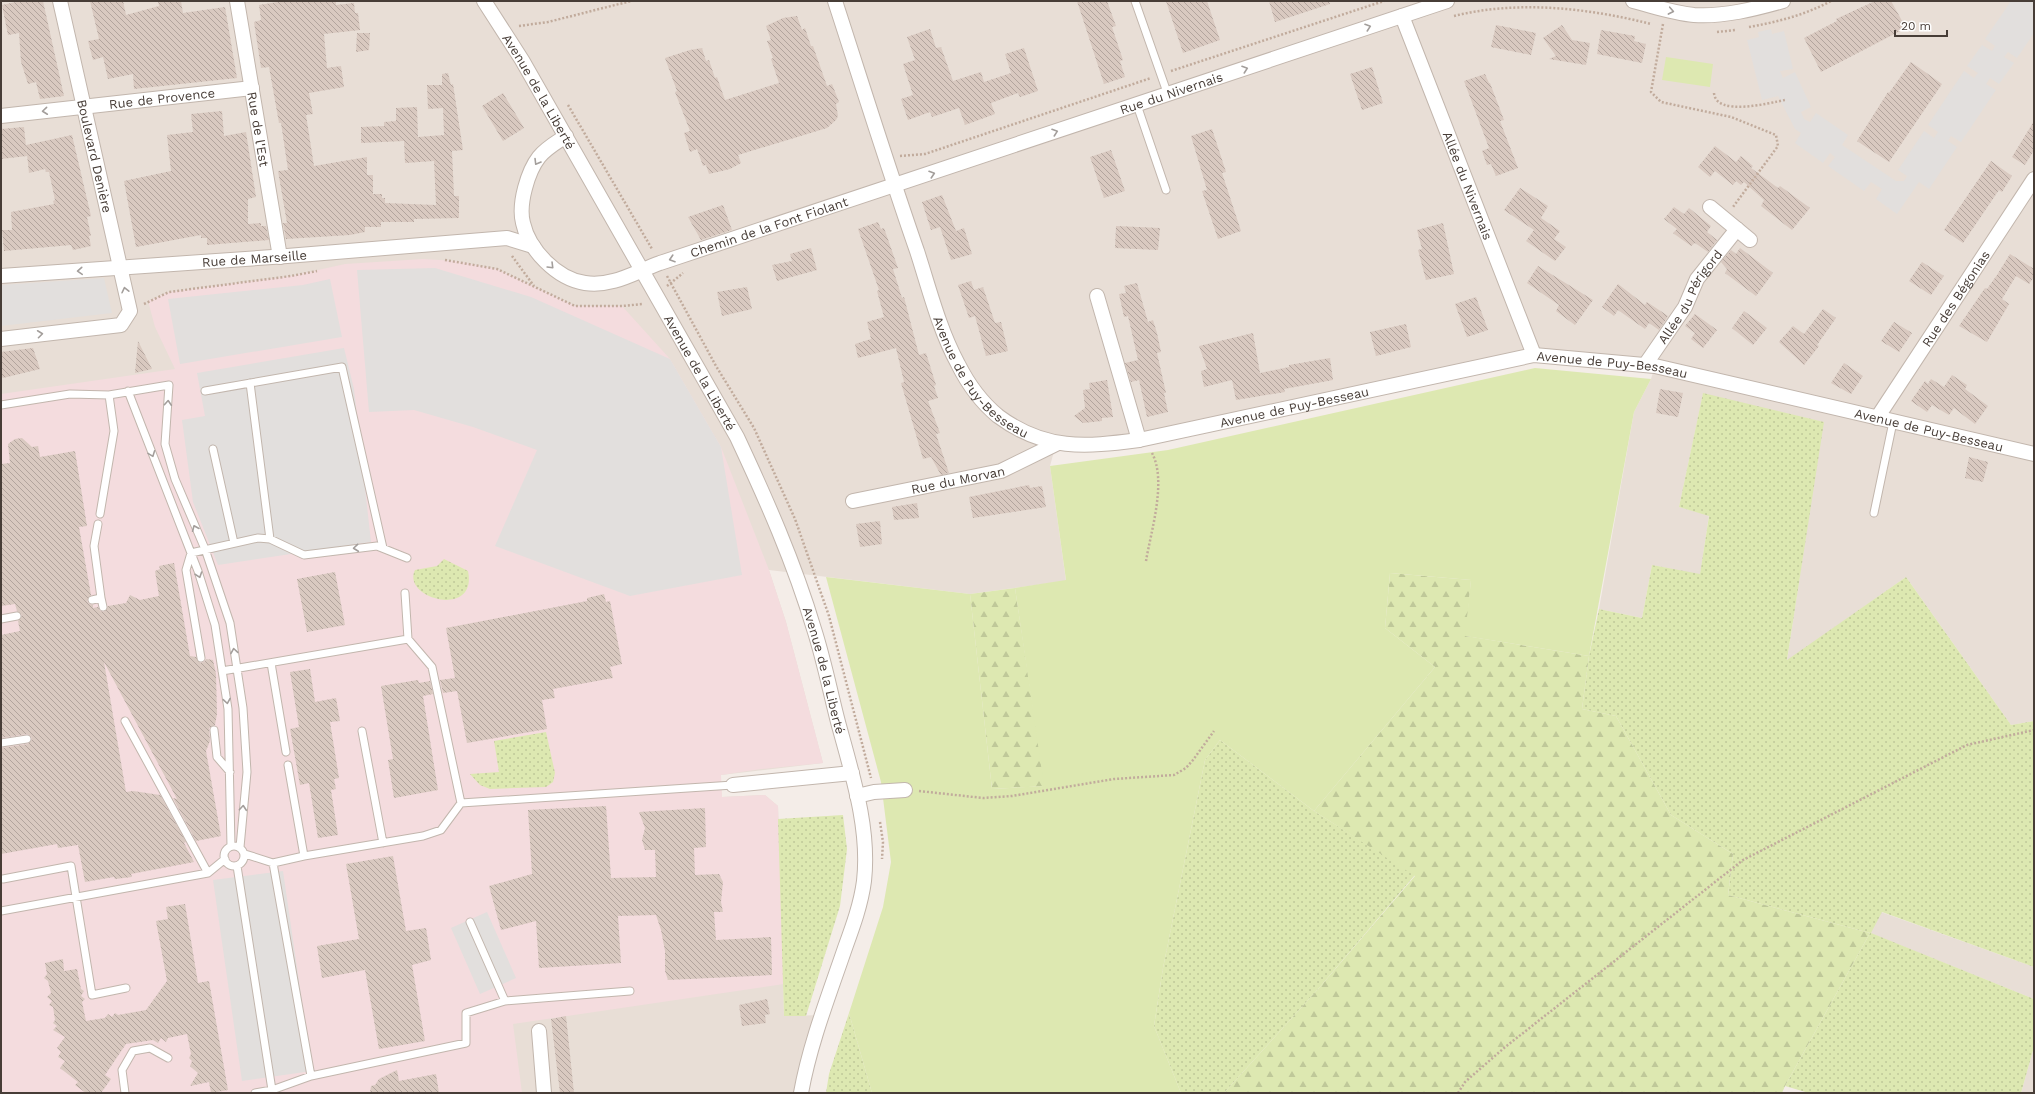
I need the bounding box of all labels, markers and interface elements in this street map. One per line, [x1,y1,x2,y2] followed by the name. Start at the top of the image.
[1668,6,1674,14] one-way arrow
[1895,12,1947,38] scale bar
[1901,19,1931,33] text: 20 m
[1364,24,1371,32] one-way arrow
[499,31,578,152] street label: Avenue de la Liberté
[1241,65,1248,74] one-way arrow
[1118,69,1225,117] street label: Rue du Nivernais
[108,85,216,112] street label: Rue de Provence
[244,91,272,169] street label: Rue de l'Est
[74,98,115,214] street label: Boulevard Denière
[42,106,48,115] one-way arrow
[1052,129,1059,137] one-way arrow
[1440,129,1495,242] street label: Allée du Nivernais
[534,158,541,165] one-way arrow
[928,170,935,179] one-way arrow
[688,194,850,260] street label: Chemin de la Font Fiolant
[201,247,308,270] street label: Rue de Marseille
[1655,247,1725,347] street label: Allée du Périgord
[1919,248,1993,350] street label: Rue des Bégonias
[668,254,675,263] one-way arrow
[546,261,554,269] one-way arrow
[77,266,83,275] one-way arrow
[121,287,129,293] one-way arrow
[661,312,739,433] street label: Avenue de la Liberté
[930,314,1031,441] street label: Avenue de Puy-Besseau
[37,330,43,339] one-way arrow
[1536,348,1689,381] street label: Avenue de Puy-Besseau
[1218,384,1370,430] street label: Avenue de Puy-Besseau
[163,400,172,406] one-way arrow
[1853,406,2005,455] street label: Avenue de Puy-Besseau
[147,449,155,457] one-way arrow
[910,463,1006,497] street label: Rue du Morvan
[192,524,200,531] one-way arrow
[353,543,359,552] one-way arrow
[194,571,203,578] one-way arrow
[800,605,848,736] street label: Avenue de la Liberté
[230,648,239,654] one-way arrow
[222,698,231,705] one-way arrow
[239,805,248,811] one-way arrow

